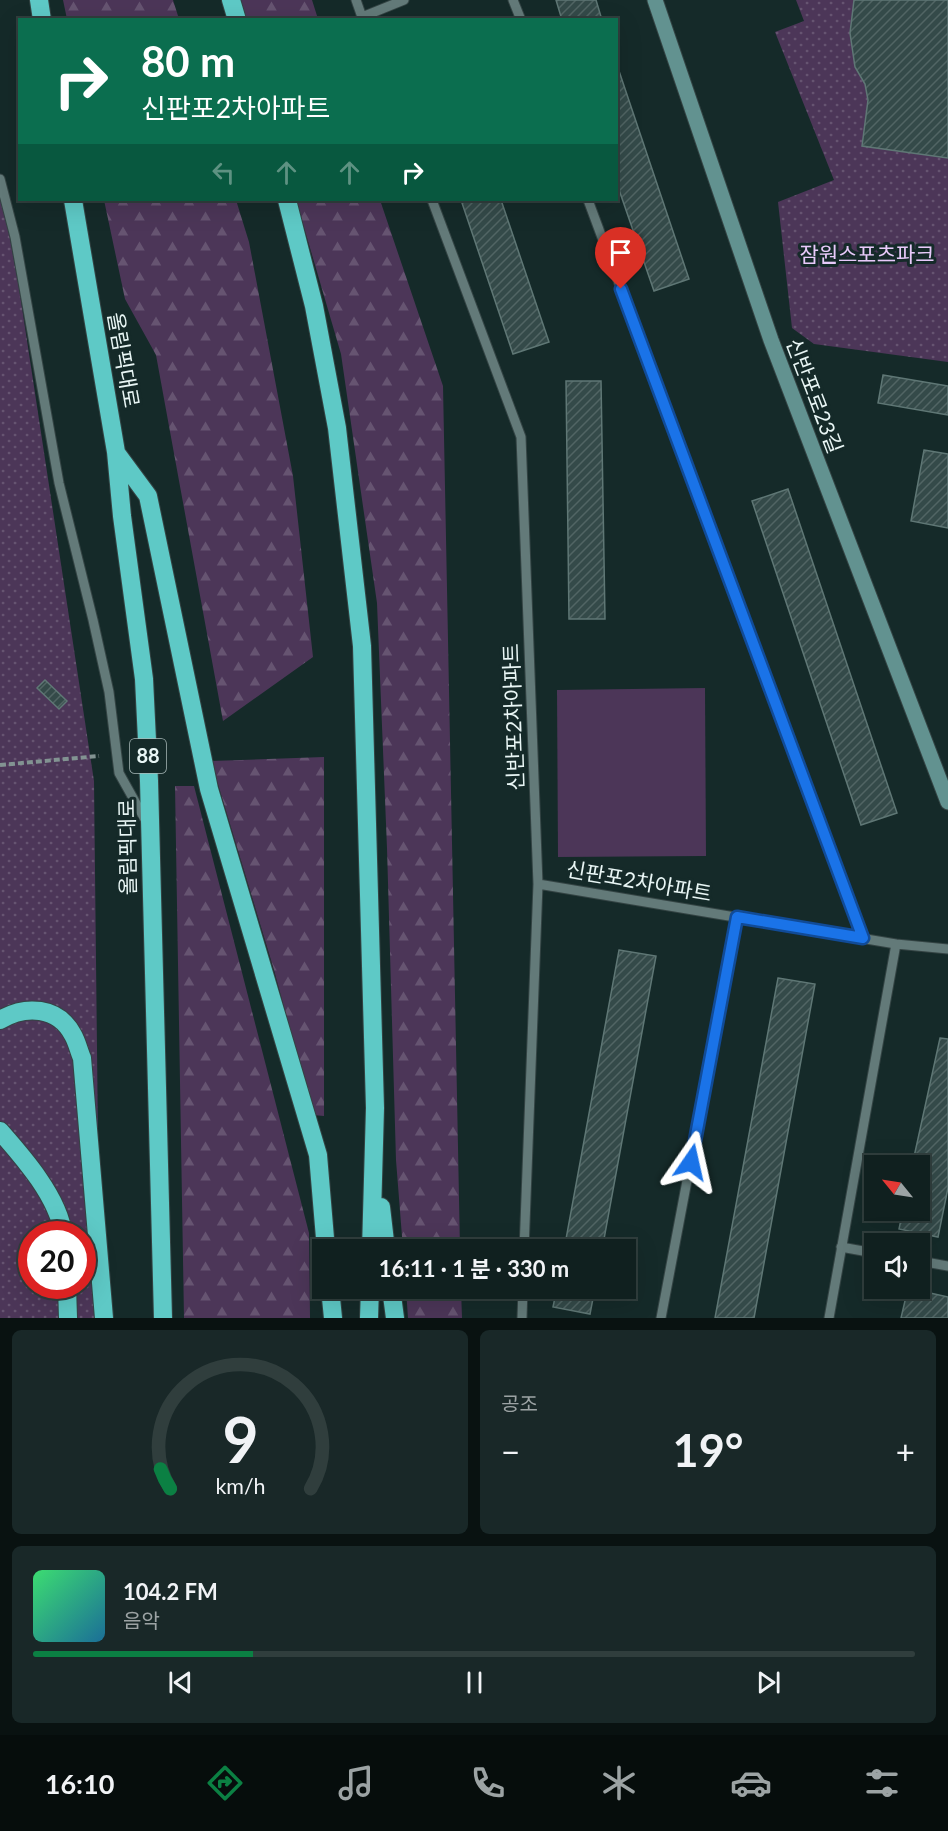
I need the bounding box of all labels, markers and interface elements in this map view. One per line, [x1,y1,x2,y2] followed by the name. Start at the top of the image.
[141,36,235,86] text: 80 m
[42,42,120,120] icon: right
[141,91,331,124] text: 신판포2차아파트
[207,156,240,189] icon: left
[270,156,303,189] icon: ahead
[333,156,366,189] icon: ahead
[396,156,429,189] icon: right
[595,227,646,289] pin
[604,236,637,269] icon: arrive
[799,241,935,266] park label: 잠원스포츠파크
[104,310,145,409] street label: 올림픽대로
[782,335,849,456] street label: 신반포로23길
[497,643,528,791] street label: 신반포2차아파트
[130,739,166,773] road number: 88
[113,799,140,896] street label: 올림픽대로
[564,855,714,906] street label: 신판포2차아파트
[659,1130,723,1194] position arrow
[864,1155,930,1221] north arrow
[864,1155,930,1299] map controls
[18,1221,96,1299] speed limit sign: 20
[864,1233,930,1299] button: sound
[379,1255,569,1282] text: 16:11 · 1 분 · 330 m
[501,1391,538,1415] text: 공조
[222,1401,258,1476] text: 9
[673,1423,743,1477] text: 19°
[501,1431,520,1471] text: −
[896,1431,915,1471] text: +
[215,1473,265,1499] text: km/h
[123,1578,218,1605] text: 104.2 FM
[123,1608,160,1632] text: 음악
[164,1666,197,1699] icon: previous
[458,1666,491,1699] icon: pause
[752,1666,785,1699] icon: next
[204,1762,246,1804] icon: directions
[335,1762,377,1804] icon: music
[467,1762,509,1804] icon: phone
[598,1762,640,1804] icon: climate
[730,1762,772,1804] icon: car
[861,1762,903,1804] icon: filters
[45,1767,114,1800] text: 16:10

